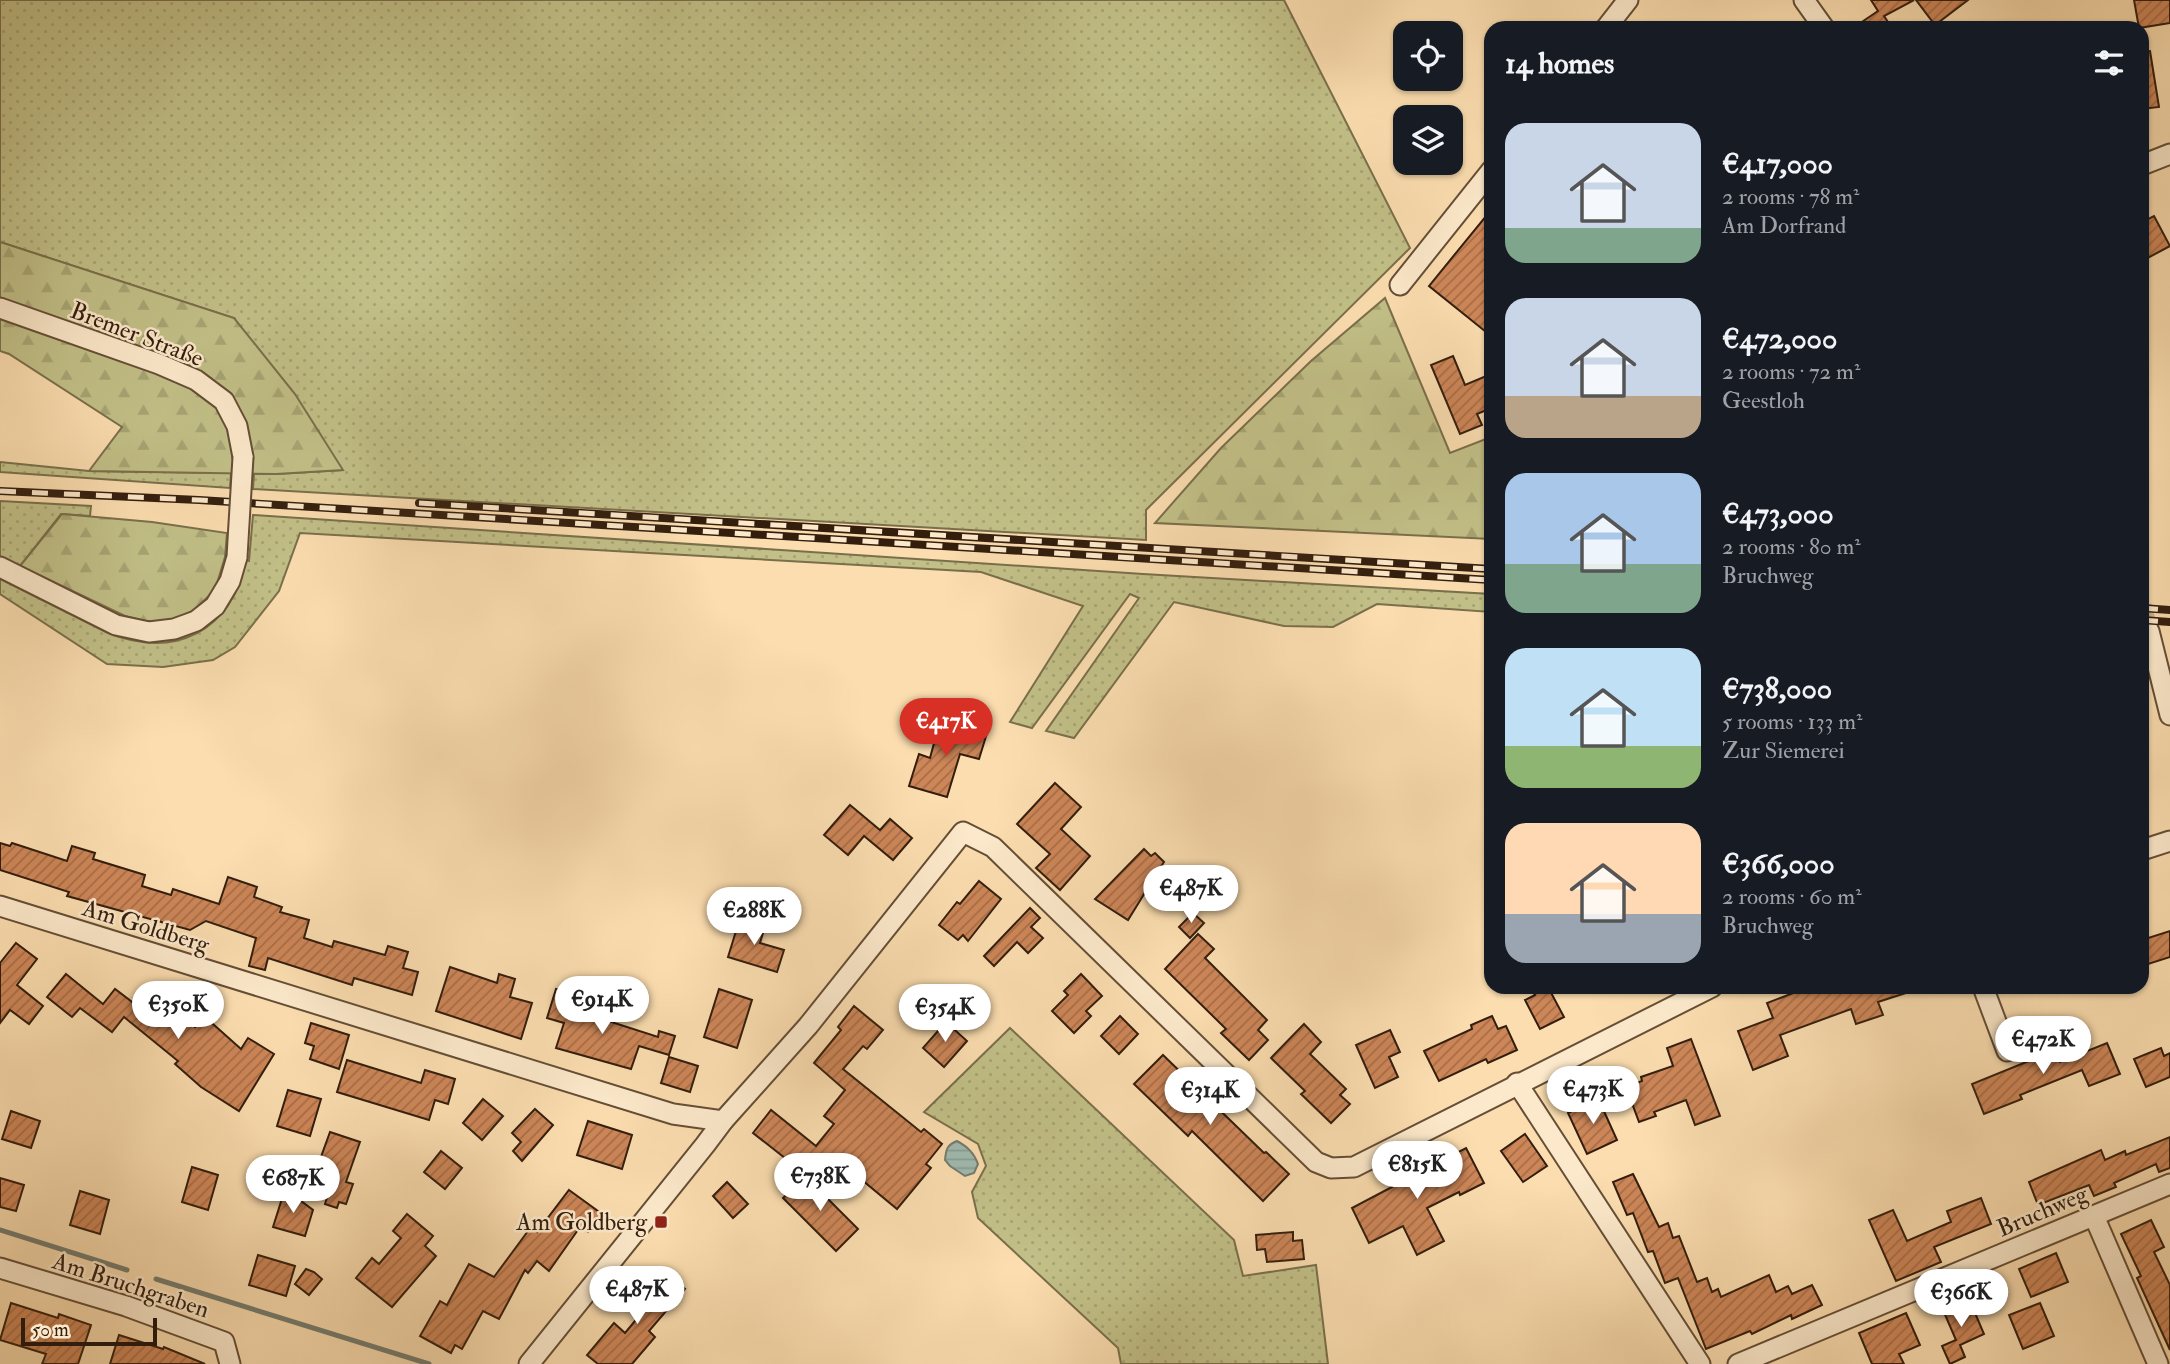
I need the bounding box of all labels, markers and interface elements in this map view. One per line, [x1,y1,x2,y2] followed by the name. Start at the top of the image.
[1393,21,1463,175] map controls
[1393,21,1463,91] button: locate
[2090,44,2128,82] icon: filters
[1505,45,1614,82] text: 14 homes
[1393,105,1463,175] button: layers
[1722,145,1833,182] text: €417,000
[1561,151,1645,235] icon: home
[1722,182,1860,211] text: 2 rooms · 78 m²
[1722,211,1846,240] text: Am Dorfrand
[66,295,208,374] street label: Bremer Straße
[1722,320,1837,357] text: €472,000
[1561,326,1645,410] icon: home
[1722,357,1860,386] text: 2 rooms · 72 m²
[1722,386,1805,415] text: Geestloh
[1722,495,1834,532] text: €473,000
[1561,501,1645,585] icon: home
[1722,532,1861,561] text: 2 rooms · 80 m²
[1722,561,1813,590] text: Bruchweg
[1722,670,1832,707] text: €738,000
[1561,676,1645,760] icon: home
[897,698,995,758] pin: €417K
[916,706,976,735] text: €417K
[1722,707,1863,736] text: 5 rooms · 133 m²
[1722,736,1845,765] text: Zur Siemerei
[1722,845,1835,882] text: €366,000
[1561,851,1645,935] icon: home
[1142,866,1240,925] pin: €487K
[1159,873,1223,902] text: €487K
[1722,882,1862,911] text: 2 rooms · 60 m²
[705,888,803,947] pin: €288K
[78,892,214,961] street label: Am Goldberg
[723,895,785,924] text: €288K
[1722,911,1813,940] text: Bruchweg
[553,976,651,1036] pin: €914K
[129,982,227,1041] pin: €350K
[571,984,633,1013] text: €914K
[896,984,994,1044] pin: €354K
[148,989,208,1018] text: €350K
[915,992,975,1021] text: €354K
[1994,1016,2092,1076] pin: €472K
[2011,1024,2075,1053] text: €472K
[1544,1066,1642,1126] pin: €473K
[1161,1068,1259,1127] pin: €314K
[1563,1074,1623,1103] text: €473K
[1181,1075,1239,1104] text: €314K
[1368,1142,1466,1201] pin: €815K
[1388,1149,1446,1178] text: €815K
[771,1154,869,1213] pin: €738K
[244,1156,342,1215] pin: €687K
[790,1161,850,1190] text: €738K
[262,1163,324,1192] text: €687K
[1992,1178,2093,1244] street label: Bruchweg
[515,1207,648,1238] place label: Am Goldberg
[653,1214,669,1230] marker: Am Goldberg
[48,1245,213,1325] street label: Am Bruchgraben
[588,1266,686,1326] pin: €487K
[1912,1270,2010,1329] pin: €366K
[605,1274,669,1303] text: €487K
[1930,1277,1992,1306] text: €366K
[21,1315,158,1347] scale bar
[32,1318,69,1342] text: 50 m

